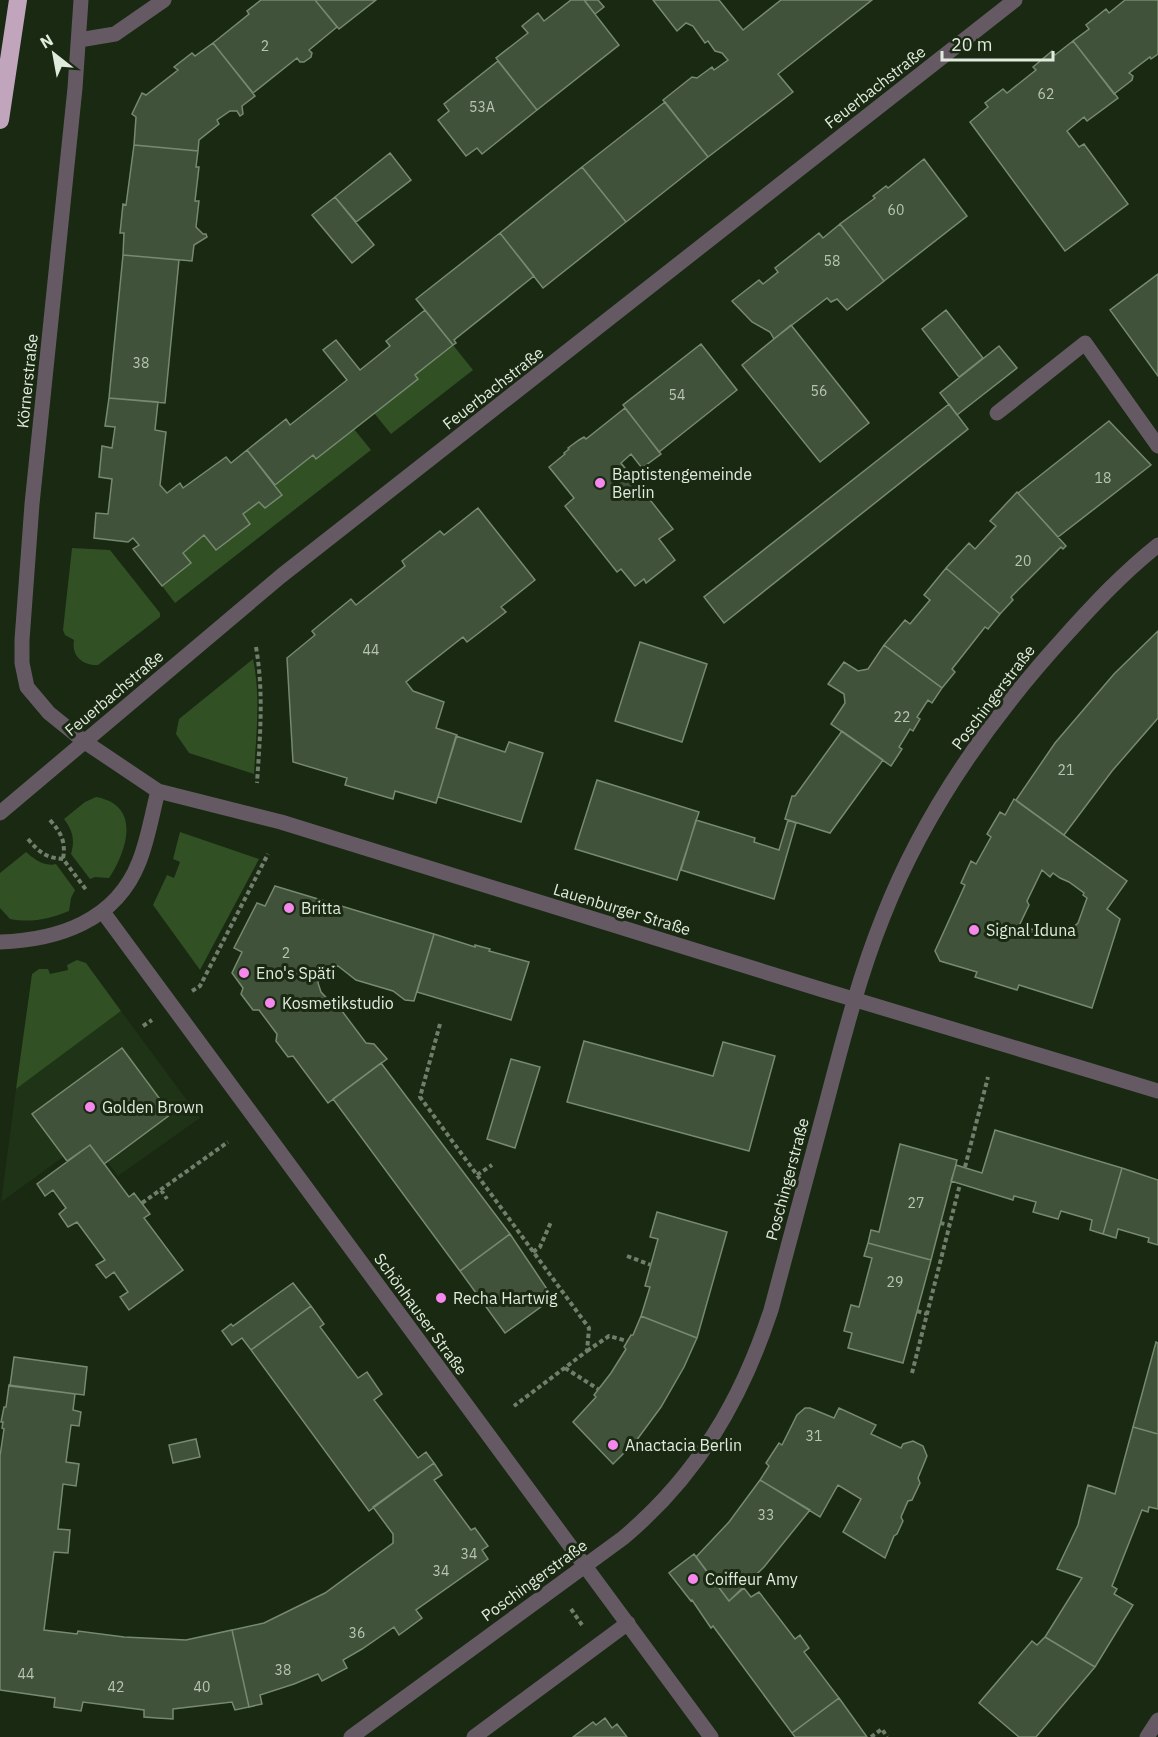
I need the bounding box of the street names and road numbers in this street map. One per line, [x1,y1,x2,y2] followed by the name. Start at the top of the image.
[820,41,930,133] street label: Feuerbachstraße
[12,333,42,429] street label: Körnerstraße
[438,342,548,434] street label: Feuerbachstraße
[947,640,1039,753] street label: Poschingerstraße
[61,646,168,740] street label: Feuerbachstraße
[551,879,693,939] street label: Lauenburger Straße
[761,1115,813,1242] street label: Poschingerstraße
[370,1249,472,1379] street label: Schönhauser Straße
[477,1535,591,1625] street label: Poschingerstraße

